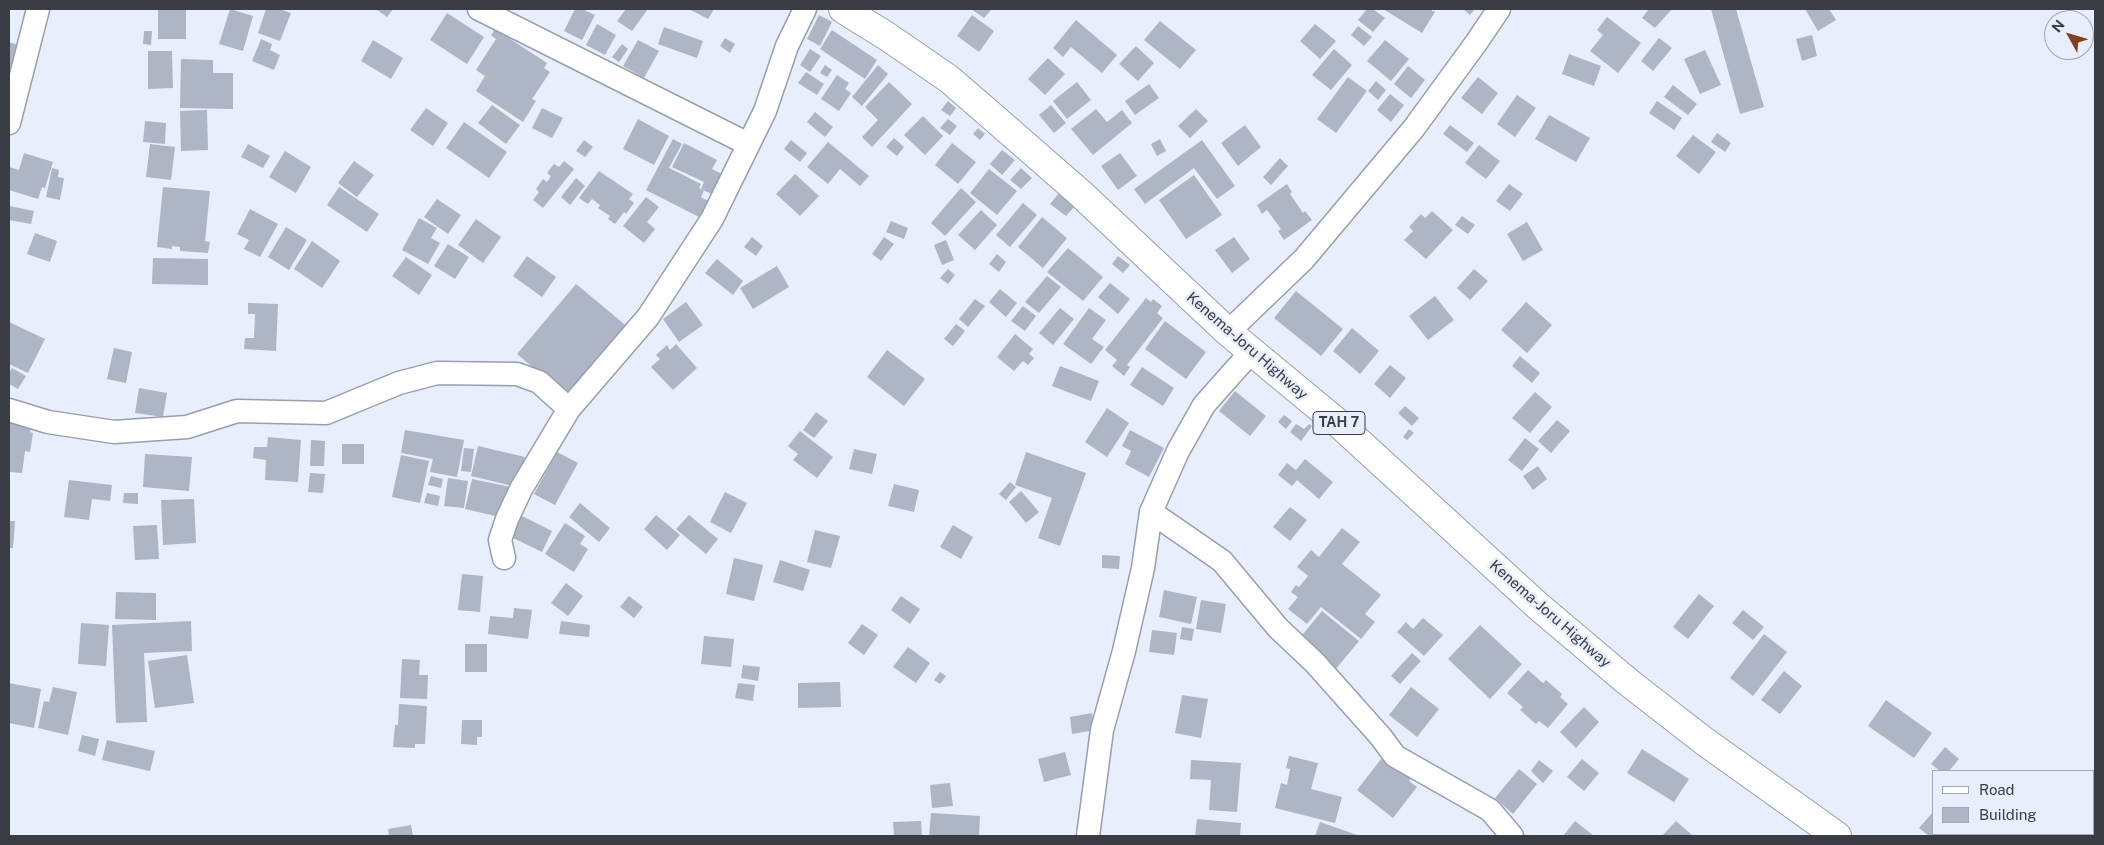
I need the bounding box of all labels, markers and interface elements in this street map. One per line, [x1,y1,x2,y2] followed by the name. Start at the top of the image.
[2044,10,2094,60] north arrow
[2048,17,2068,35] text: N
[1183,288,1311,404] street label: Kenema-Joru Highway
[1313,412,1365,434] road number: TAH 7
[1486,556,1614,672] street label: Kenema-Joru Highway
[1932,770,2094,835] legend
[1979,781,2015,798] text: Road
[1979,806,2037,823] text: Building

